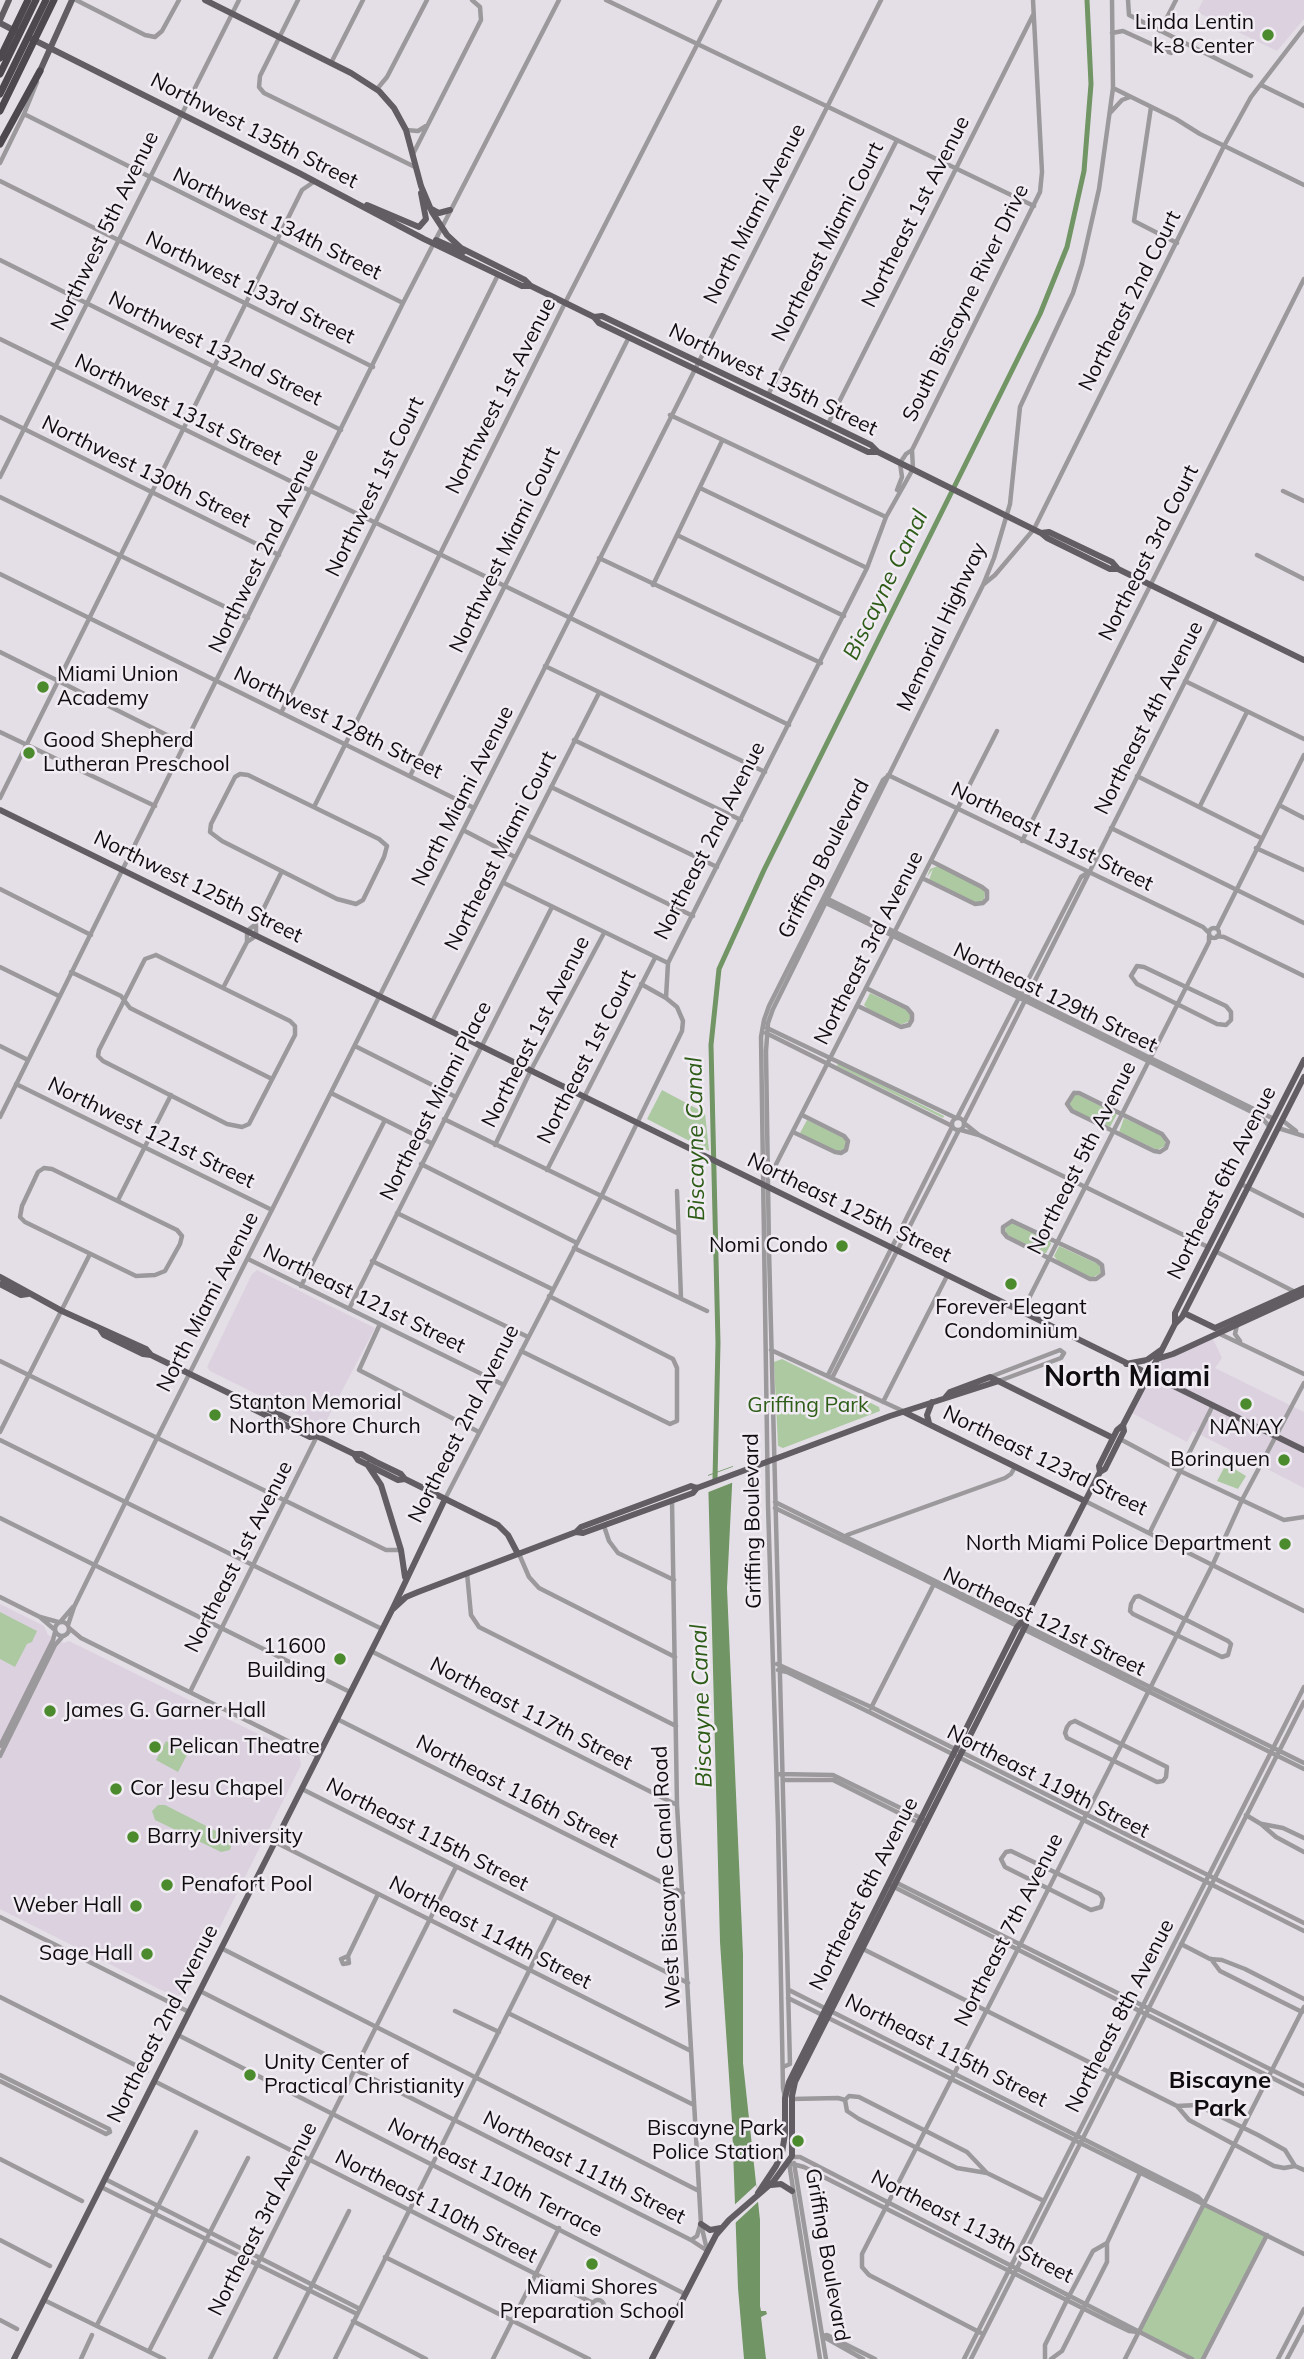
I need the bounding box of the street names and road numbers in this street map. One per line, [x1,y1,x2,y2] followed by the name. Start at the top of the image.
[146,68,362,194] street label: Northwest 135th Street
[857,112,975,312] street label: Northeast 1st Avenue
[699,120,811,308] street label: North Miami Avenue
[46,127,164,335] street label: Northwest 5th Avenue
[767,138,889,346] street label: Northeast Miami Court
[169,162,385,286] street label: Northwest 134th Street
[897,180,1035,426] street label: South Biscayne River Drive
[1074,207,1186,395] street label: Northeast 2nd Court
[141,226,359,350] street label: Northwest 133rd Street
[104,286,326,412] street label: Northwest 132nd Street
[441,294,561,498] street label: Northwest 1st Avenue
[665,318,881,442] street label: Northwest 135th Street
[70,349,286,471] street label: Northwest 131st Street
[320,393,430,581] street label: Northwest 1st Court
[38,410,254,534] street label: Northwest 130th Street
[444,443,566,657] street label: Northwest Miami Court
[204,445,324,657] street label: Northwest 2nd Avenue
[1094,461,1204,645] street label: Northeast 3rd Court
[892,539,992,715] street label: Memorial Highway
[1089,617,1209,819] street label: Northeast 4th Avenue
[230,661,446,785] street label: Northwest 128th Street
[407,702,519,890] street label: North Miami Avenue
[649,738,771,944] street label: Northeast 2nd Avenue
[440,747,562,955] street label: Northeast Miami Court
[773,775,875,943] street label: Griffing Boulevard
[947,777,1157,897] street label: Northeast 131st Street
[90,825,306,949] street label: Northwest 125th Street
[809,847,929,1049] street label: Northeast 3rd Avenue
[477,932,595,1132] street label: Northeast 1st Avenue
[949,938,1161,1058] street label: Northeast 129th Street
[532,966,642,1148] street label: Northeast 1st Court
[375,997,497,1205] street label: Northeast Miami Place
[1022,1057,1142,1259] street label: Northeast 5th Avenue
[43,1072,259,1194] street label: Northwest 121st Street
[1162,1082,1282,1284] street label: Northeast 6th Avenue
[743,1148,955,1268] street label: Northeast 125th Street
[152,1208,264,1396] street label: North Miami Avenue
[259,1239,469,1359] street label: Northeast 121st Street
[403,1321,525,1527] street label: Northeast 2nd Avenue
[939,1401,1151,1521] street label: Northeast 123rd Street
[739,1433,767,1609] street label: Griffing Boulevard
[180,1457,298,1657] street label: Northeast 1st Avenue
[939,1562,1149,1682] street label: Northeast 121st Street
[426,1652,636,1776] street label: Northeast 117th Street
[943,1720,1153,1844] street label: Northeast 119th Street
[412,1730,622,1854] street label: Northeast 116th Street
[648,1745,686,2009] street label: West Biscayne Canal Road
[322,1773,532,1897] street label: Northeast 115th Street
[804,1793,924,1995] street label: Northeast 6th Avenue
[949,1829,1069,2031] street label: Northeast 7th Avenue
[385,1871,595,1995] street label: Northeast 114th Street
[1060,1915,1180,2117] street label: Northeast 8th Avenue
[102,1921,224,2127] street label: Northeast 2nd Avenue
[841,1989,1051,2113] street label: Northeast 115th Street
[479,2106,689,2230] street label: Northeast 111th Street
[383,2113,607,2243] street label: Northeast 110th Terrace
[203,2118,323,2320] street label: Northeast 3rd Avenue
[331,2145,541,2269] street label: Northeast 110th Street
[867,2165,1077,2289] street label: Northeast 113th Street
[799,2166,855,2344] street label: Griffing Boulevard

